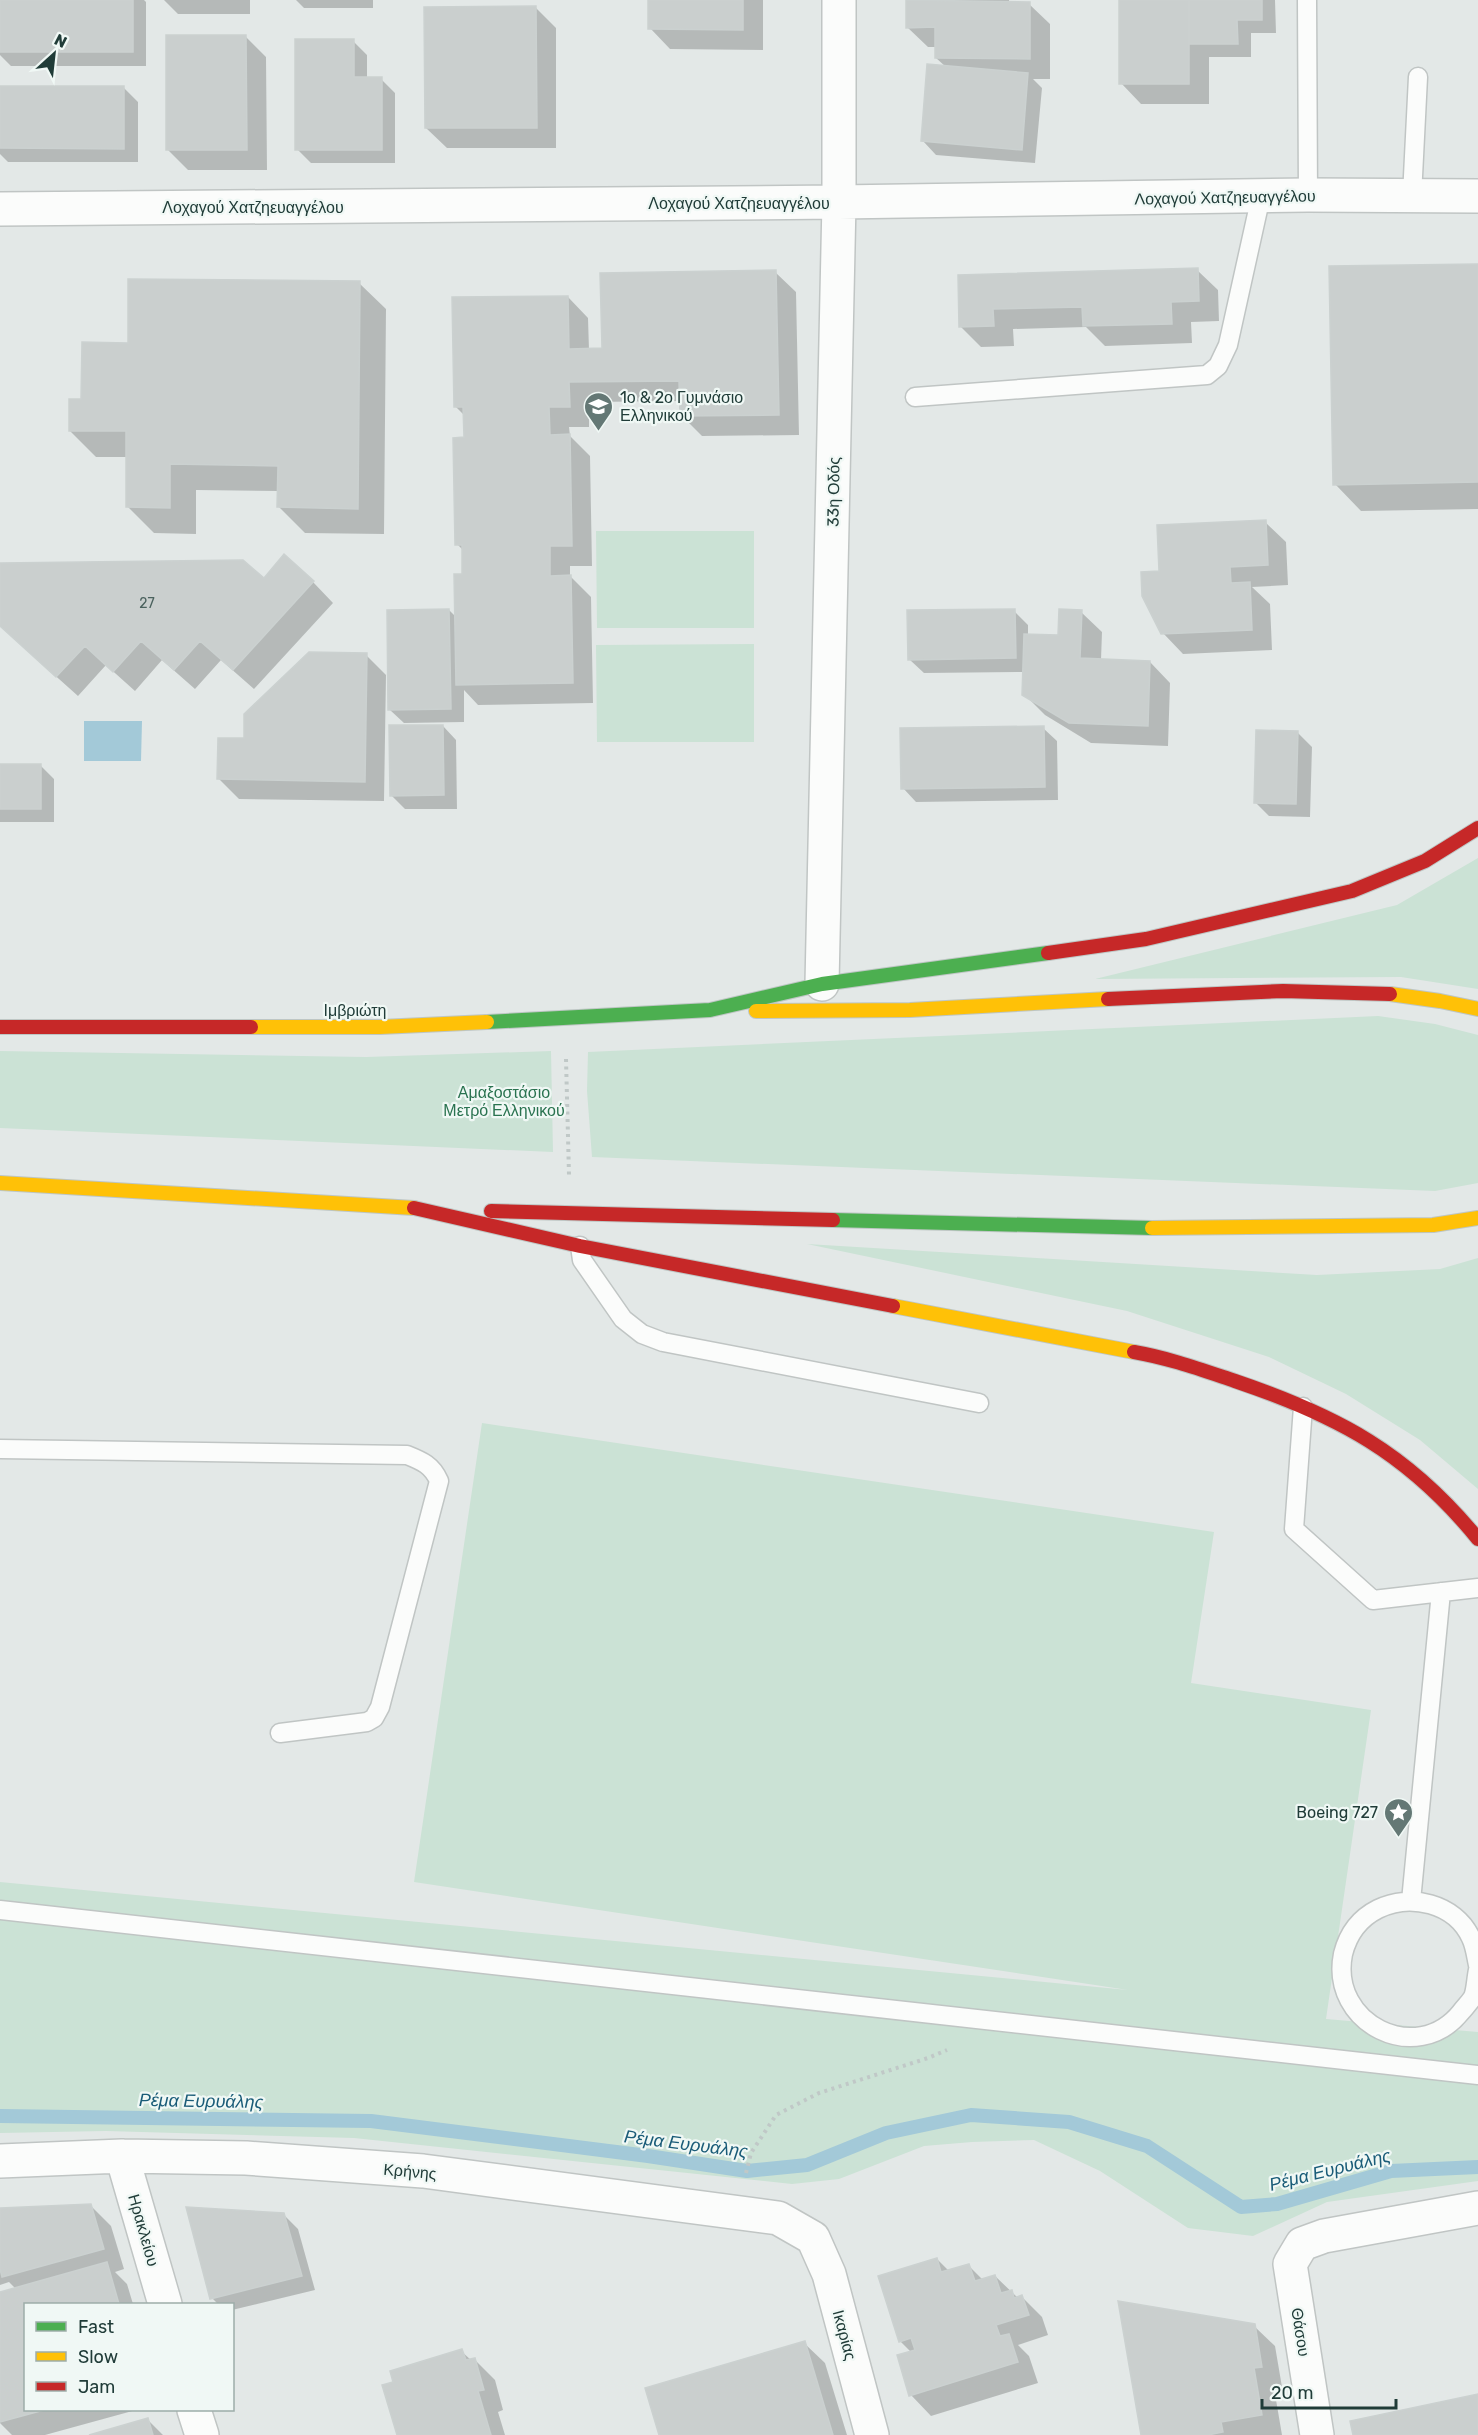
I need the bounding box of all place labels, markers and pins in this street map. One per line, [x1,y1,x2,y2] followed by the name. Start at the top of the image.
[620,388,743,425] place label: 1ο & 2ο Γυμνάσιο Ελληνικού
[583,390,615,432] school or university icon: 1ο & 2ο Γυμνάσιο Ελληνικού
[1383,1796,1415,1838] place icon: Boeing 727
[1296,1803,1378,1822] place label: Boeing 727

